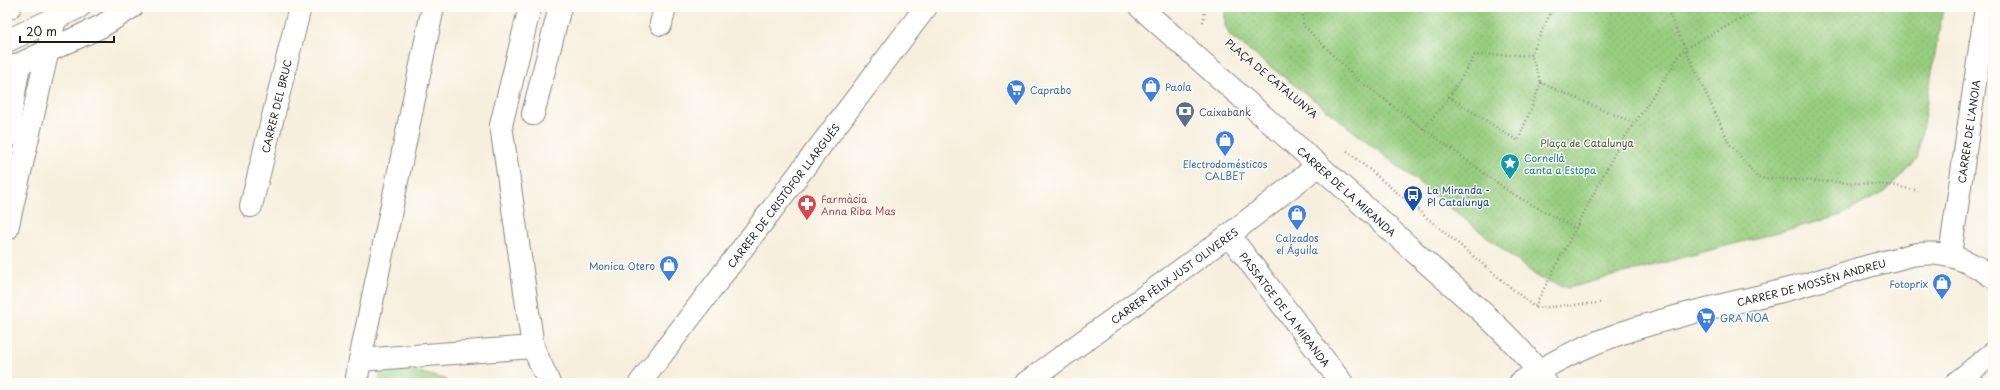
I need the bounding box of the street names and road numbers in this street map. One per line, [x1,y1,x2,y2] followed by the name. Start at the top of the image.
[1223,35,1322,121] street label: PLAÇA DE CATALUNYA
[257,57,294,154] street label: CARRER DEL BRUC
[1953,78,1983,184] street label: CARRER DE L'ANOIA
[723,120,843,270] street label: CARRER DE CRISTÒFOR LLARGUÉS
[1294,143,1400,239] street label: CARRER DE LA MIRANDA
[1107,224,1241,327] street label: CARRER FÈLIX JUST OLIVERES
[1237,249,1334,369] street label: PASSATGE DE LA MIRANDA
[1735,254,1887,309] street label: CARRER DE MOSSÈN ANDREU

